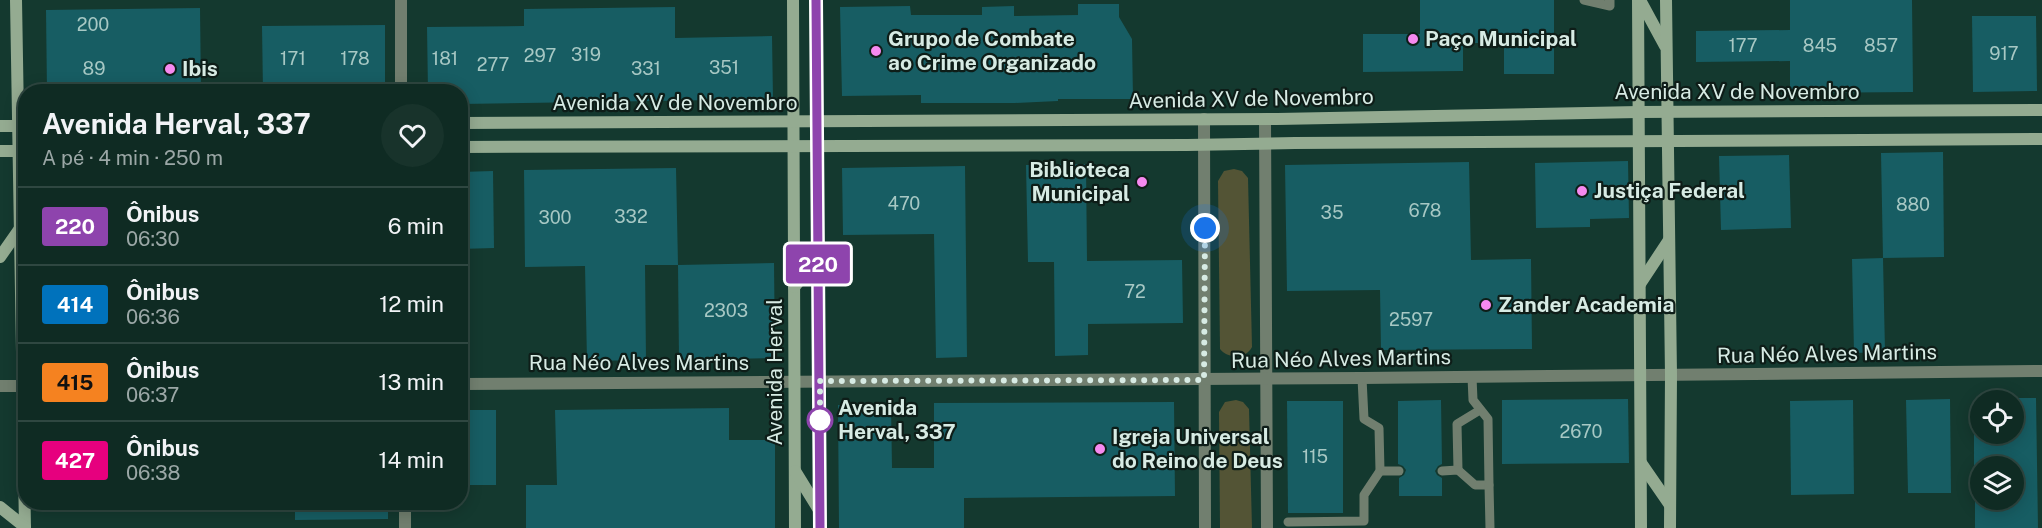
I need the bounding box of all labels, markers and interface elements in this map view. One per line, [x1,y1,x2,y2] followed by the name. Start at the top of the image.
[77,14,109,35] house number: 200
[888,26,1096,75] place label: Grupo de Combate ao Crime Organizado
[1425,26,1577,51] place label: Paço Municipal
[1406,32,1420,46] marker: Paço Municipal
[1728,35,1758,56] house number: 177
[1803,35,1837,56] house number: 845
[1864,35,1898,56] house number: 857
[1989,43,2019,64] house number: 917
[571,44,601,65] house number: 319
[869,44,883,58] marker: Grupo de Combate ao Crime Organizado
[524,45,556,66] house number: 297
[280,48,306,69] house number: 171
[340,48,370,69] house number: 178
[432,48,458,69] house number: 181
[477,54,509,75] house number: 277
[182,56,218,81] place label: Ibis
[709,57,739,78] house number: 351
[83,58,105,79] house number: 89
[631,58,661,79] house number: 331
[163,62,177,76] marker: Ibis
[1614,79,1860,104] street label: Avenida XV de Novembro
[1128,84,1374,113] street label: Avenida XV de Novembro
[552,90,798,115] street label: Avenida XV de Novembro
[381,104,444,167] button: heart
[42,107,311,140] text: Avenida Herval, 337
[42,146,223,170] text: A pé · 4 min · 250 m
[1029,157,1130,206] place label: Biblioteca Municipal
[1135,175,1149,189] marker: Biblioteca Municipal
[1594,178,1745,203] place label: Justiça Federal
[1575,184,1589,198] marker: Justiça Federal
[888,193,920,214] house number: 470
[1896,194,1930,215] house number: 880
[1409,200,1442,221] house number: 678
[126,201,199,227] text: Ônibus
[1321,202,1343,223] house number: 35
[614,206,648,227] house number: 332
[538,207,572,228] house number: 300
[388,213,444,239] text: 6 min
[1190,213,1220,243] your location
[55,214,95,239] text: 220
[126,227,180,251] text: 06:30
[784,244,852,284] line badge: 220
[798,252,838,277] text: 220
[126,279,199,305] text: Ônibus
[1124,281,1146,302] house number: 72
[379,291,444,317] text: 12 min
[57,292,93,317] text: 414
[1498,292,1674,317] place label: Zander Academia
[762,298,787,446] street label: Avenida Herval
[1479,298,1493,312] marker: Zander Academia
[704,300,748,321] house number: 2303
[126,305,180,329] text: 06:36
[1389,309,1433,330] house number: 2597
[1717,339,1937,368] street label: Rua Néo Alves Martins
[1231,344,1451,373] street label: Rua Néo Alves Martins
[529,350,749,375] street label: Rua Néo Alves Martins
[126,357,199,383] text: Ônibus
[379,369,444,395] text: 13 min
[57,370,93,395] text: 415
[126,383,179,407] text: 06:37
[1970,390,2024,510] map controls
[1970,390,2024,444] button: locate
[838,395,956,444] place label: Avenida Herval, 337
[807,407,833,433] marker: Avenida Herval, 337
[1559,421,1603,442] house number: 2670
[1112,424,1283,473] place label: Igreja Universal do Reino de Deus
[126,435,199,461] text: Ônibus
[1093,442,1107,456] marker: Igreja Universal do Reino de Deus
[1302,446,1328,467] house number: 115
[379,447,444,473] text: 14 min
[55,448,95,473] text: 427
[1970,456,2024,510] button: layers
[126,461,181,485] text: 06:38

